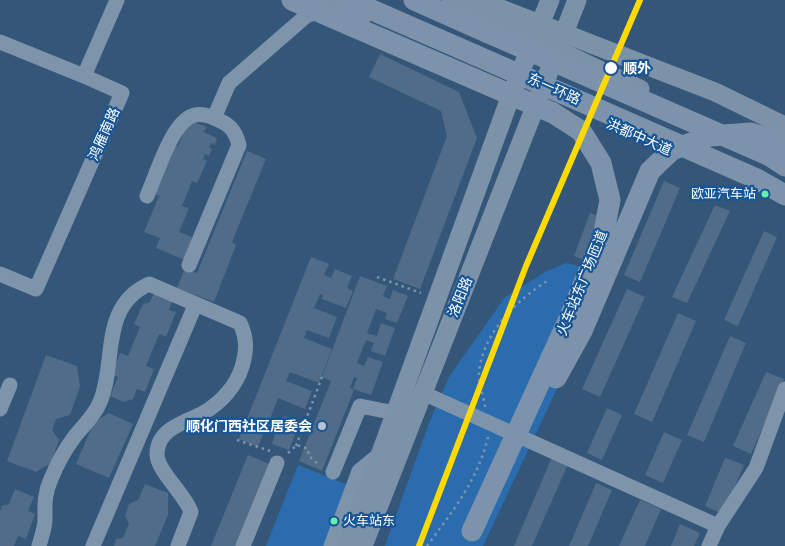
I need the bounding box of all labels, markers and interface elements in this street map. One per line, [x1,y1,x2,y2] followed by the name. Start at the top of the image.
[603,60,619,76] marker: 顺外
[623,60,651,76] place label: 顺外
[525,70,583,108] street label: 东一环路
[85,105,123,163] street label: 鸿雁南路
[604,115,674,159] street label: 洪都中大道
[691,186,756,202] place label: 欧亚汽车站
[760,189,770,199] marker: 欧亚汽车站
[553,228,611,338] street label: 火车站东广场匝道
[444,274,476,320] street label: 洛阳路
[186,418,312,434] place label: 顺化门西社区居委会
[316,420,328,432] marker: 顺化门西社区居委会
[343,513,395,529] place label: 火车站东
[329,516,339,526] marker: 火车站东

